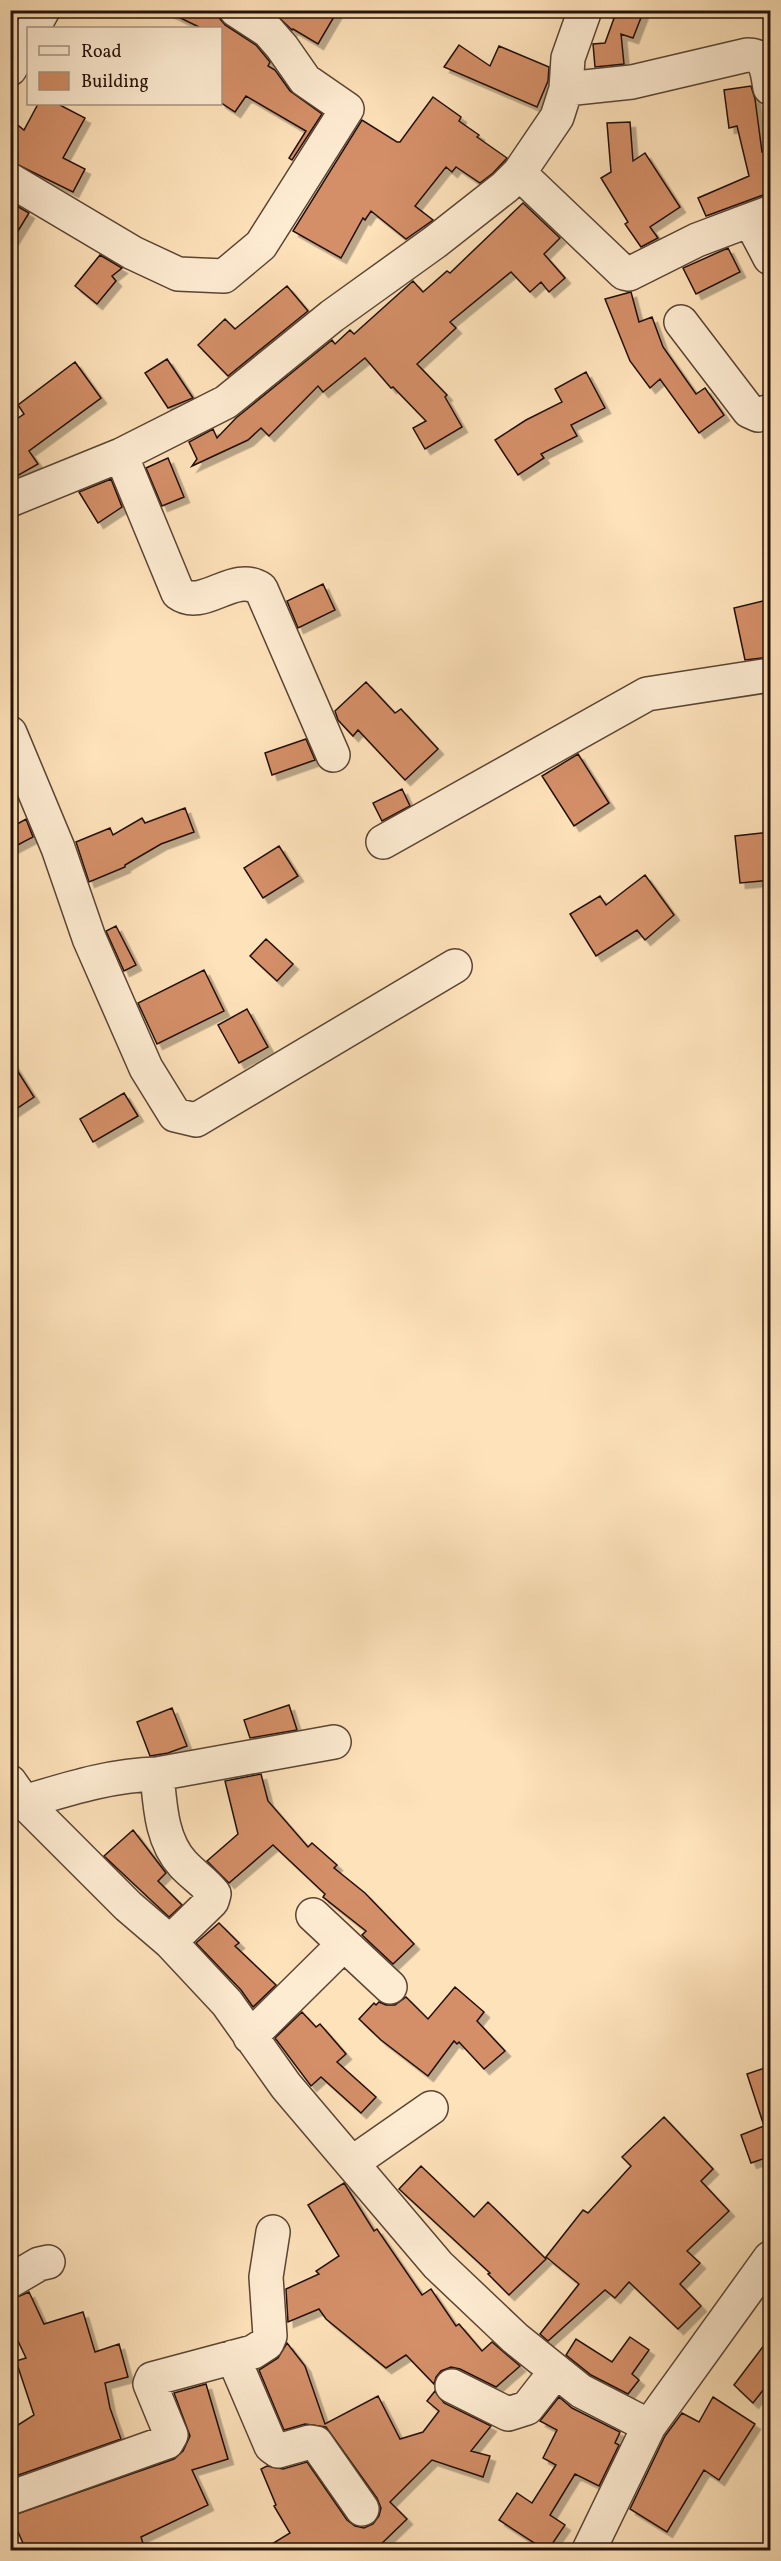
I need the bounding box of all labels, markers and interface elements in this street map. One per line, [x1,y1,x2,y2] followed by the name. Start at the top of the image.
[27,27,222,105] legend
[81,40,122,65] text: Road
[81,70,149,95] text: Building

